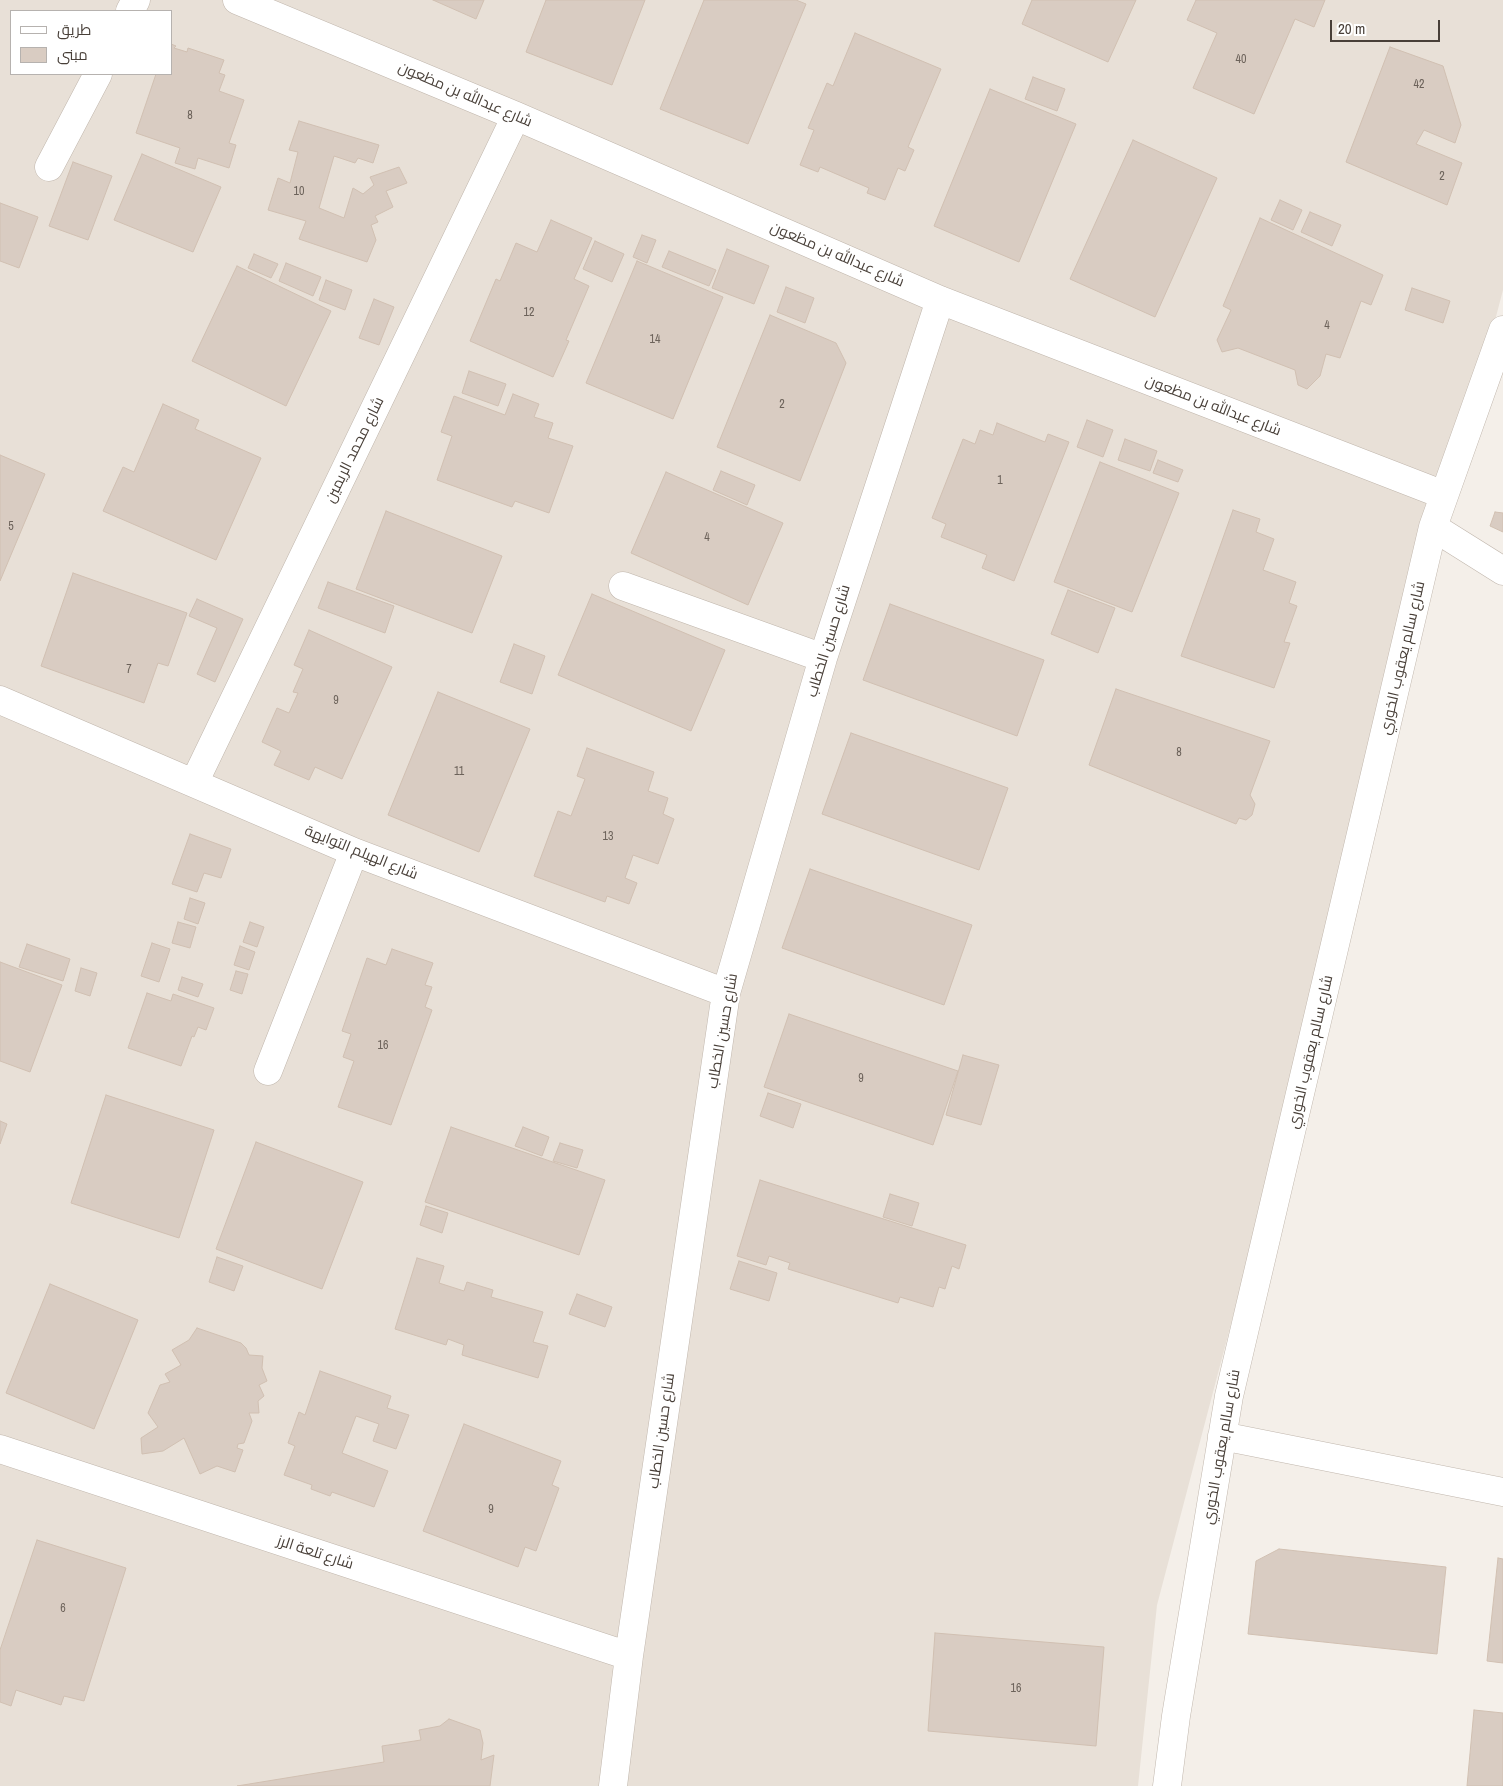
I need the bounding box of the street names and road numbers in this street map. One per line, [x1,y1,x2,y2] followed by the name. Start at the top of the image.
[395,59,535,131] street label: شارع عبدالله بن مظعون
[767,219,907,291] street label: شارع عبدالله بن مظعون
[1143,372,1283,440] street label: شارع عبدالله بن مظعون
[322,394,388,506] street label: شارع محمد الريمين
[1377,579,1429,737] street label: شارع سالم يعقوب الخوري
[803,583,855,699] street label: شارع حسين الخطاب
[302,822,420,884] street label: شارع الهيلم التوايهة
[704,972,742,1090] street label: شارع حسين الخطاب
[1285,973,1337,1131] street label: شارع سالم يعقوب الخوري
[1199,1368,1245,1526] street label: شارع سالم يعقوب الخوري
[645,1372,679,1490] street label: شارع حسين الخطاب
[274,1532,356,1574] street label: شارع تلعة الرز

